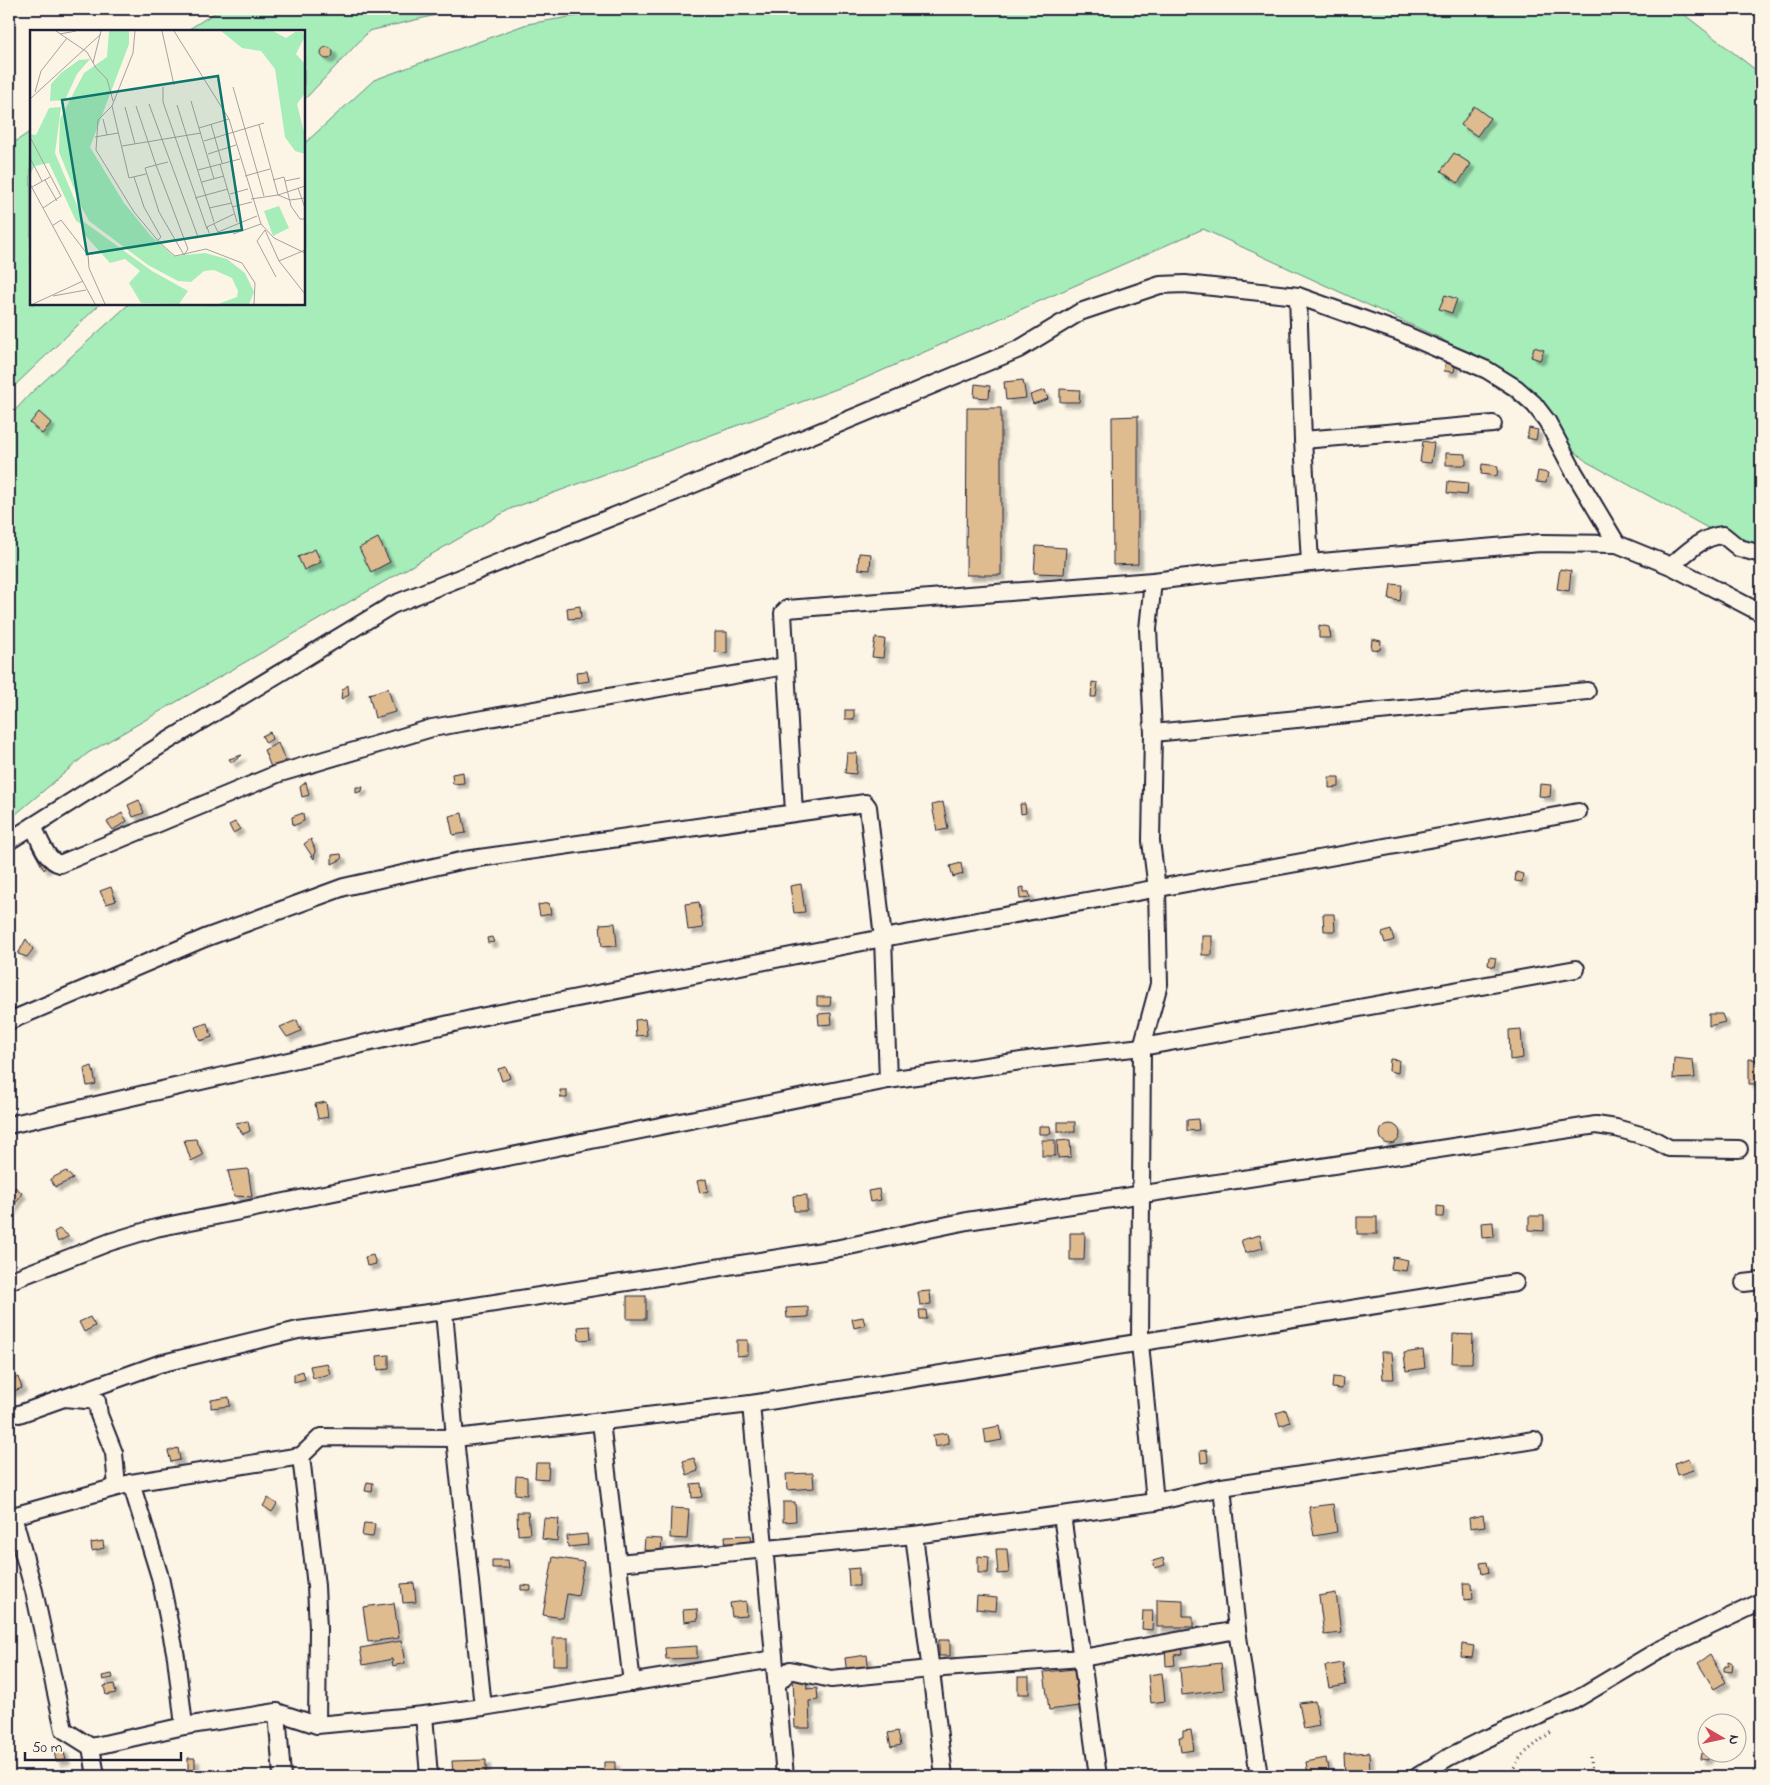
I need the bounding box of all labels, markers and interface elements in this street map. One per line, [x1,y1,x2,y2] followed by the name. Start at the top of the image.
[30,30,305,305] inset map
[1698,1712,1748,1762] north arrow
[25,1730,181,1762] scale bar
[1722,1733,1744,1746] text: N
[32,1737,63,1759] text: 50 m

